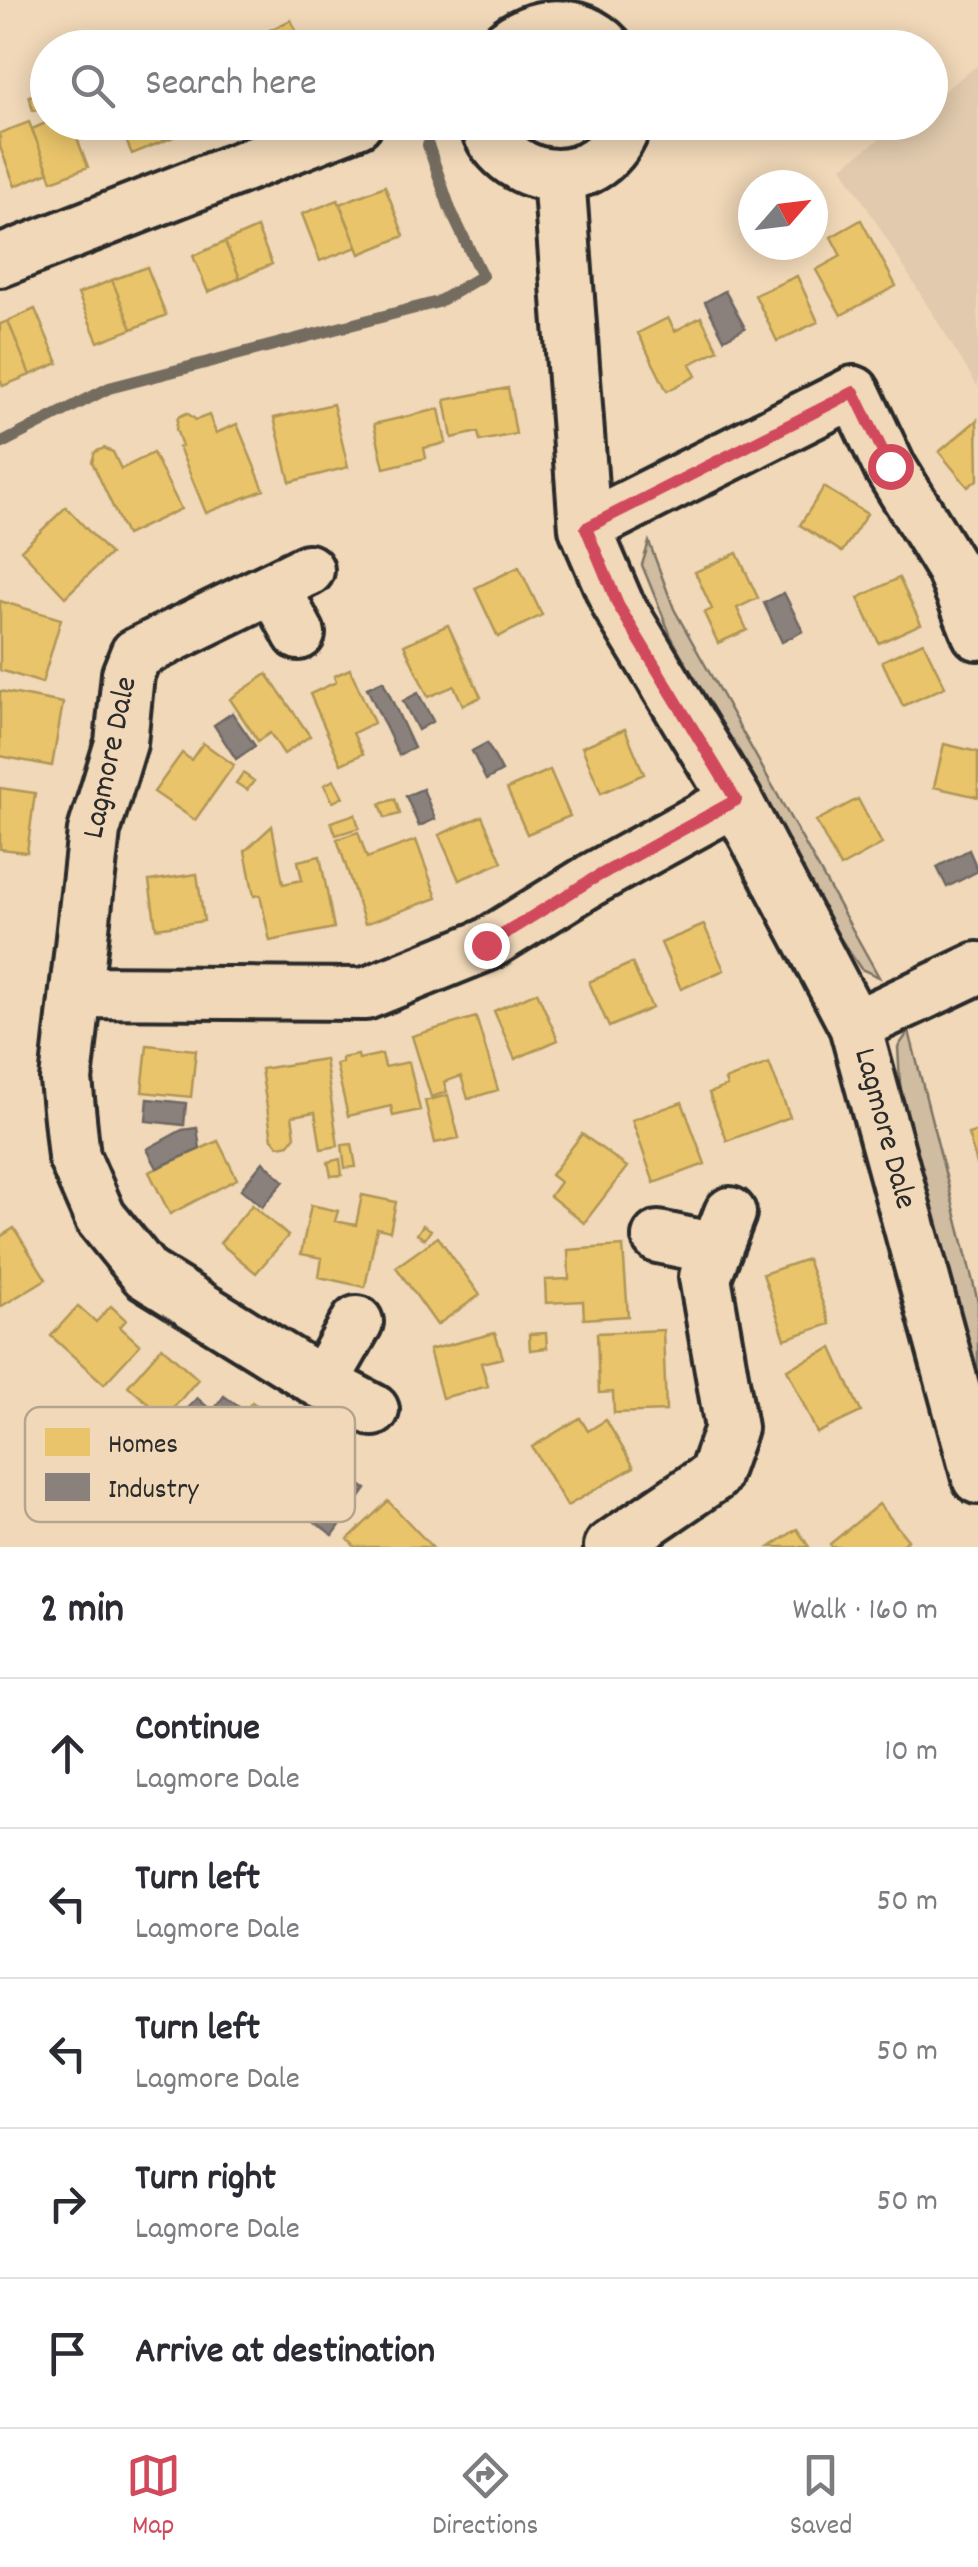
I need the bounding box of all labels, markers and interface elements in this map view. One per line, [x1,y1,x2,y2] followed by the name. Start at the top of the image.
[30,30,948,140] search box
[65,58,120,113] icon: search
[145,58,317,113] text: Search here
[738,170,828,260] north arrow
[868,444,914,490] route start
[72,673,152,843] street label: Lagmore Dale
[464,923,510,969] route end
[839,1043,927,1215] street label: Lagmore Dale
[25,1407,355,1522] legend
[108,1427,178,1467] text: Homes
[108,1472,199,1512] text: Industry
[40,1582,124,1642] text: 2 min
[792,1589,938,1635] text: Walk · 160 m
[135,1703,260,1758] text: Continue
[40,1726,95,1781] icon: ahead
[884,1730,938,1776] text: 10 m
[135,1758,300,1804] text: Lagmore Dale
[135,1853,260,1908] text: Turn left
[40,1876,95,1931] icon: left
[876,1880,938,1926] text: 50 m
[135,1908,300,1954] text: Lagmore Dale
[135,2003,260,2058] text: Turn left
[40,2026,95,2081] icon: left
[876,2030,938,2076] text: 50 m
[135,2058,300,2104] text: Lagmore Dale
[135,2153,276,2208] text: Turn right
[40,2176,95,2231] icon: right
[876,2180,938,2226] text: 50 m
[135,2208,300,2254] text: Lagmore Dale
[40,2326,95,2381] icon: arrive
[135,2326,435,2381] text: Arrive at destination
[126,2448,181,2548] tab: Map
[432,2448,538,2548] tab: Directions
[790,2448,852,2548] tab: Saved

